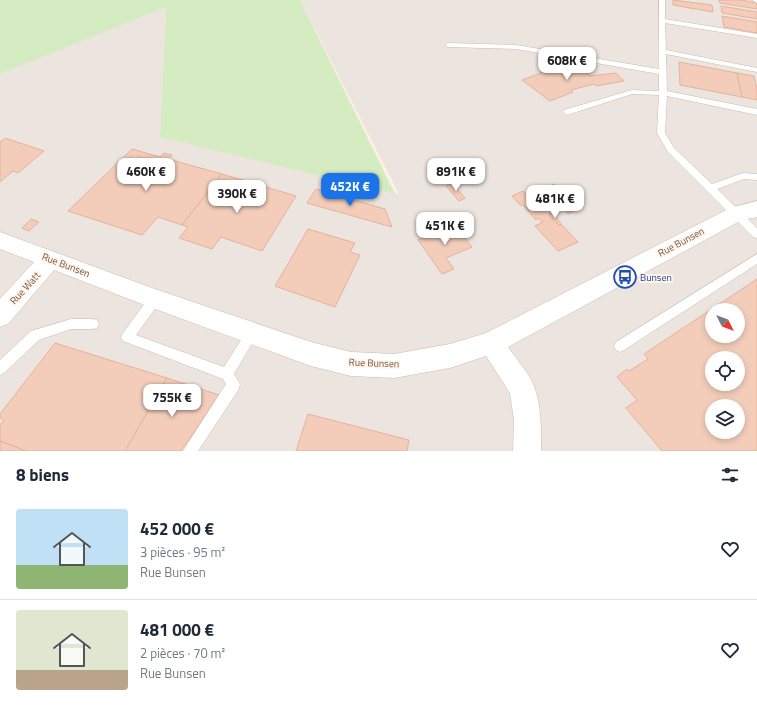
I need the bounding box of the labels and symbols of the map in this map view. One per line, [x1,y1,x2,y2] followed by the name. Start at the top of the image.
[534,47,600,81] pin: 608K €
[113,158,179,192] pin: 460K €
[423,158,489,192] pin: 891K €
[317,173,383,207] pin: 452K €
[204,180,270,214] pin: 390K €
[522,185,588,219] pin: 481K €
[412,212,478,246] pin: 451K €
[655,223,707,261] street label: Rue Bunsen
[40,249,92,281] street label: Rue Bunsen
[612,264,638,290] bus stop icon: Bunsen
[6,268,44,308] street label: Rue Watt
[640,270,672,285] place label: Bunsen
[705,303,745,343] north arrow
[348,355,400,371] street label: Rue Bunsen
[139,384,205,418] pin: 755K €

